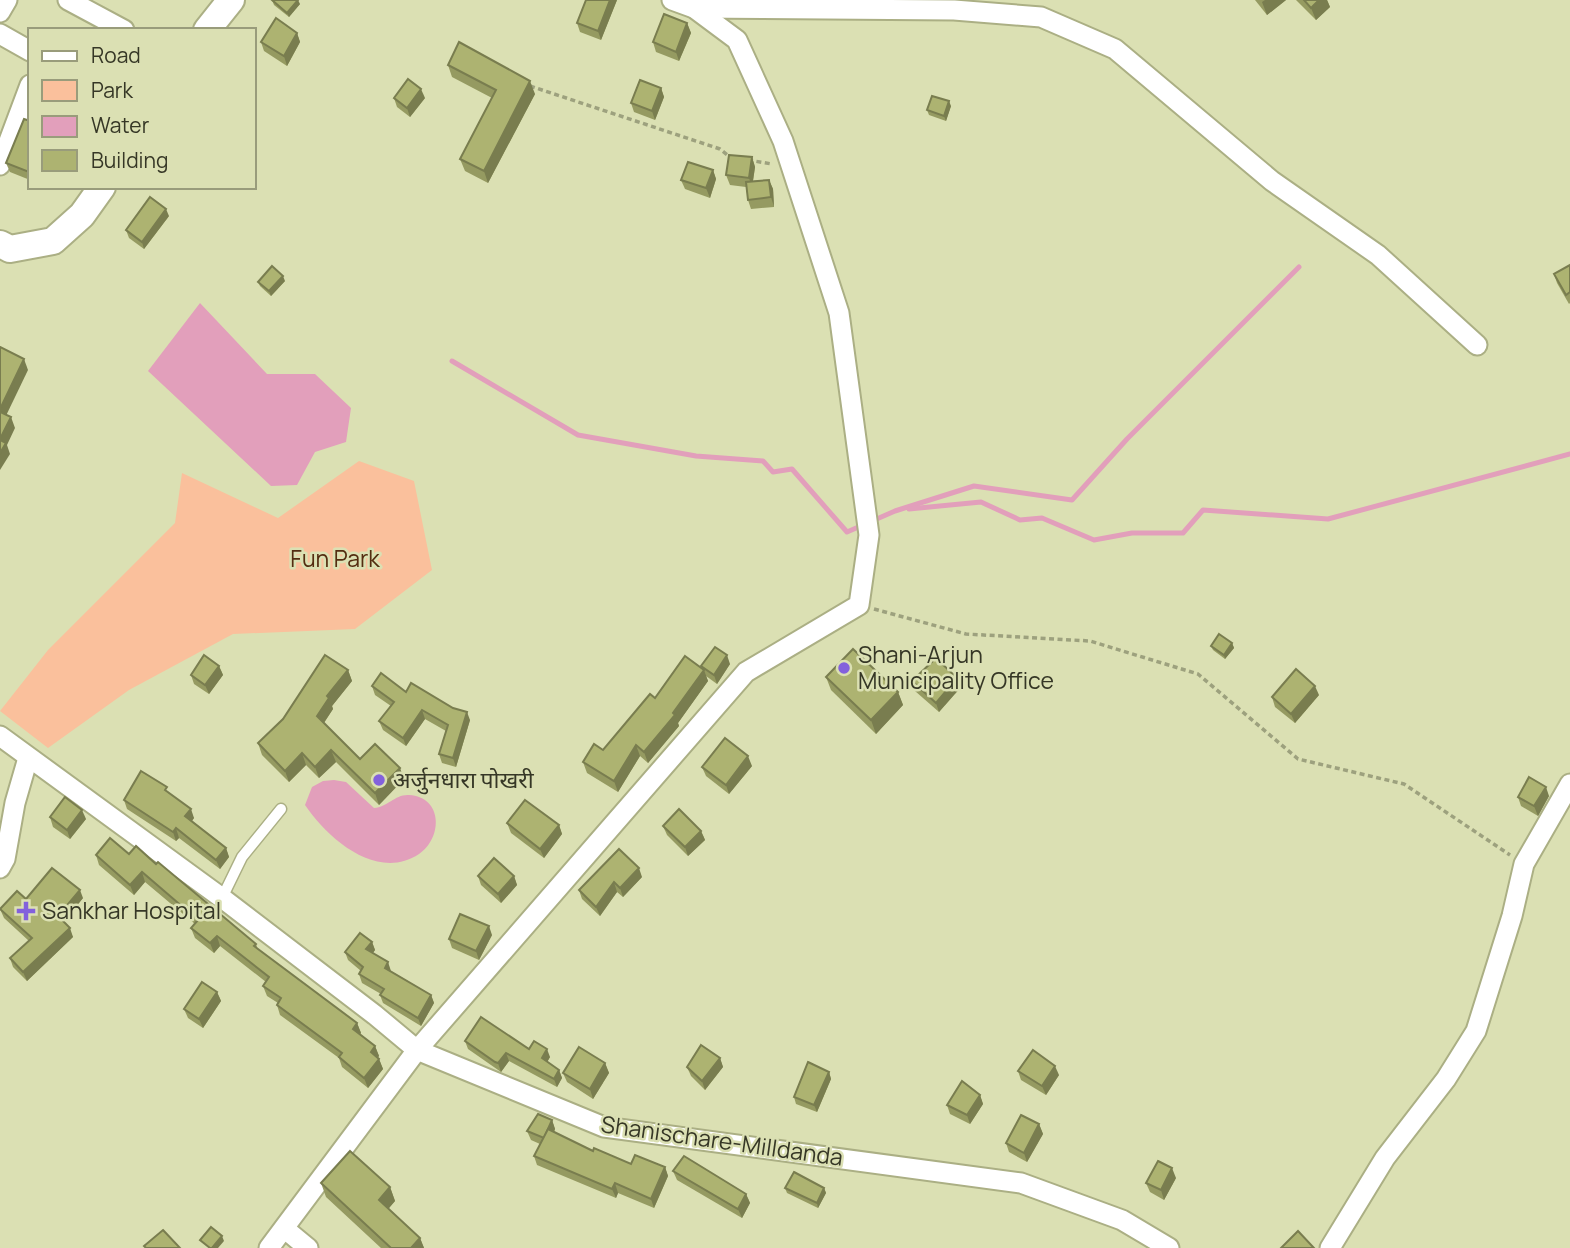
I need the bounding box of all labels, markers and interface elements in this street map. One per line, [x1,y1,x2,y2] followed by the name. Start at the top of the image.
[28,28,256,189] legend
[91,41,141,69] text: Road
[91,76,133,104] text: Park
[91,111,150,139] text: Water
[91,146,168,174] text: Building
[290,542,380,574] park label: Fun Park
[858,638,1054,696] place label: Shani-Arjun Municipality Office
[836,660,852,676] marker: Shani-Arjun Municipality Office
[393,763,535,795] place label: अर्जुनधारा पोखरी
[371,772,387,788] marker: अर्जुनधारा पोखरी
[42,894,221,926] place label: Sankhar Hospital
[16,901,36,921] marker: Sankhar Hospital
[599,1107,845,1173] street label: Shanischare-Milldanda

